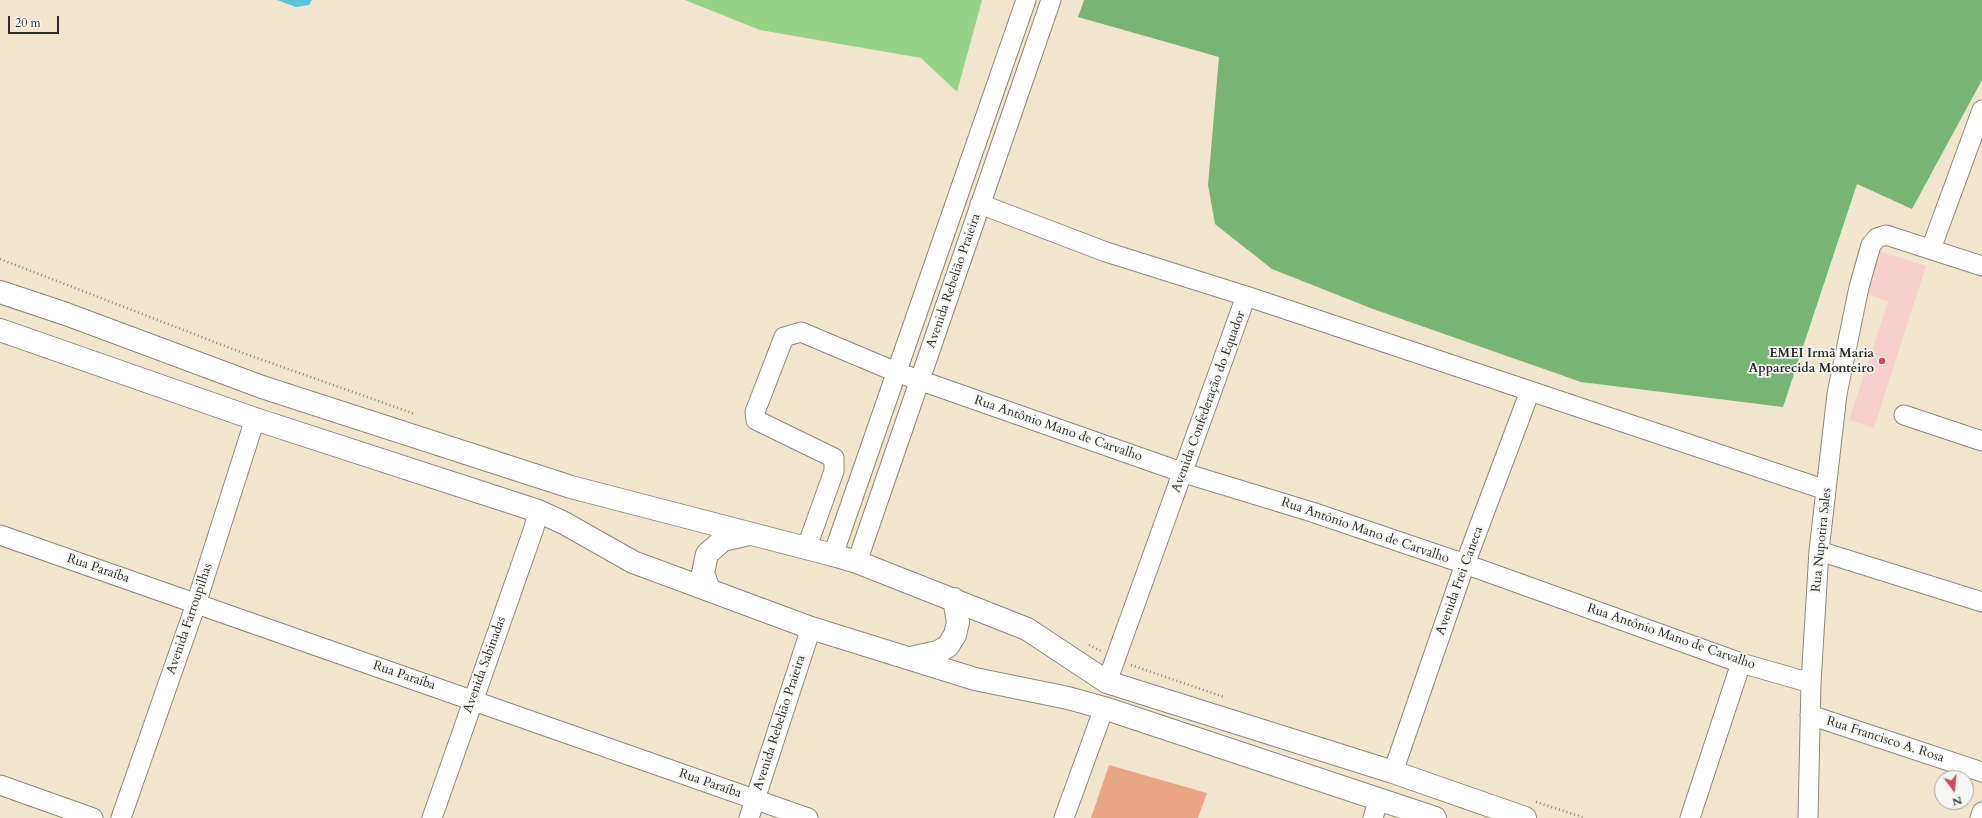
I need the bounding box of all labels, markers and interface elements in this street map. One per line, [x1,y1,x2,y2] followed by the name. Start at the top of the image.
[10,8,61,34] scale bar
[15,15,41,31] text: 20 m
[924,212,984,350] street label: Avenida Rebelião Praieira
[1169,309,1249,495] street label: Avenida Confederação do Equador
[1749,346,1874,377] place label: EMEI Irmã Maria Apparecida Monteiro
[1877,356,1887,366] marker: EMEI Irmã Maria Apparecida Monteiro
[972,393,1144,465] street label: Rua Antônio Mano de Carvalho
[1809,487,1835,593] street label: Rua Nupotira Sales
[1279,495,1451,567] street label: Rua Antônio Mano de Carvalho
[1433,525,1487,637] street label: Avenida Frei Caneca
[65,551,131,587] street label: Rua Paraíba
[164,561,216,677] street label: Avenida Farroupilhas
[1585,601,1757,673] street label: Rua Antônio Mano de Carvalho
[460,615,510,715] street label: Avenida Sabinadas
[751,653,809,793] street label: Avenida Rebelião Praieira
[371,658,437,694] street label: Rua Paraíba
[1824,714,1946,766] street label: Rua Francisco A. Rosa
[677,766,743,802] street label: Rua Paraíba
[1934,770,1974,810] north arrow
[1951,793,1964,810] text: N

